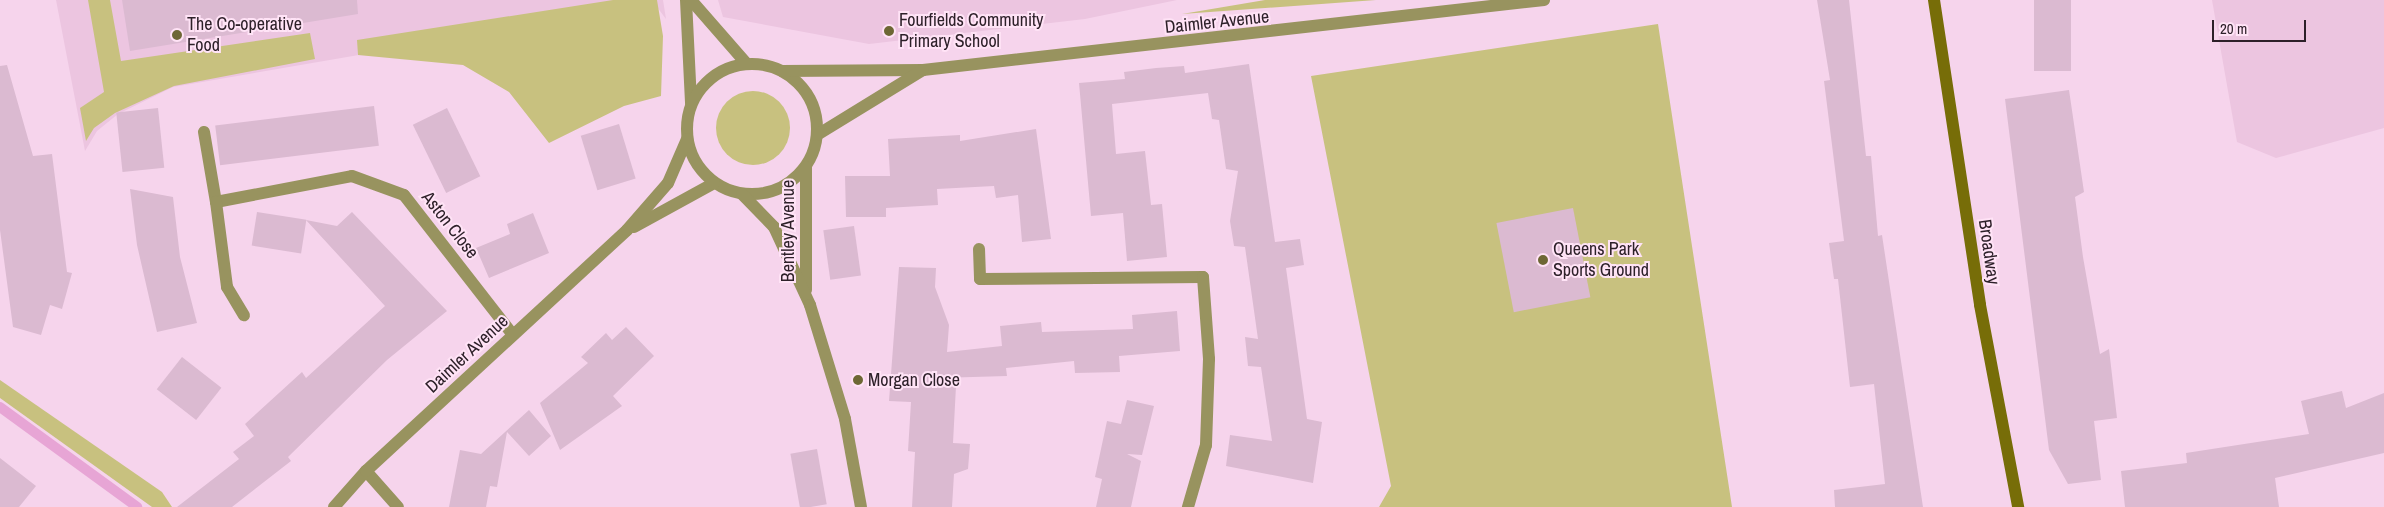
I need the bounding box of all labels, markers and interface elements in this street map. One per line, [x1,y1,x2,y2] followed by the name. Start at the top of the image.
[1163,6,1271,38] street label: Daimler Avenue
[899,10,1043,52] place label: Fourfields Community Primary School
[2214,10,2308,42] scale bar
[187,14,302,56] place label: The Co-operative Food
[2220,18,2247,39] text: 20 m
[883,25,895,37] marker: Fourfields Community Primary School
[171,29,183,41] marker: The Co-operative Food
[777,179,799,283] street label: Bentley Avenue
[417,187,483,263] street label: Aston Close
[1974,218,2004,286] street label: Broadway
[1553,239,1649,282] place label: Queens Park Sports Ground
[1537,254,1549,266] marker: Queens Park Sports Ground
[421,310,513,398] street label: Daimler Avenue
[868,369,960,391] place label: Morgan Close
[852,374,864,386] marker: Morgan Close

